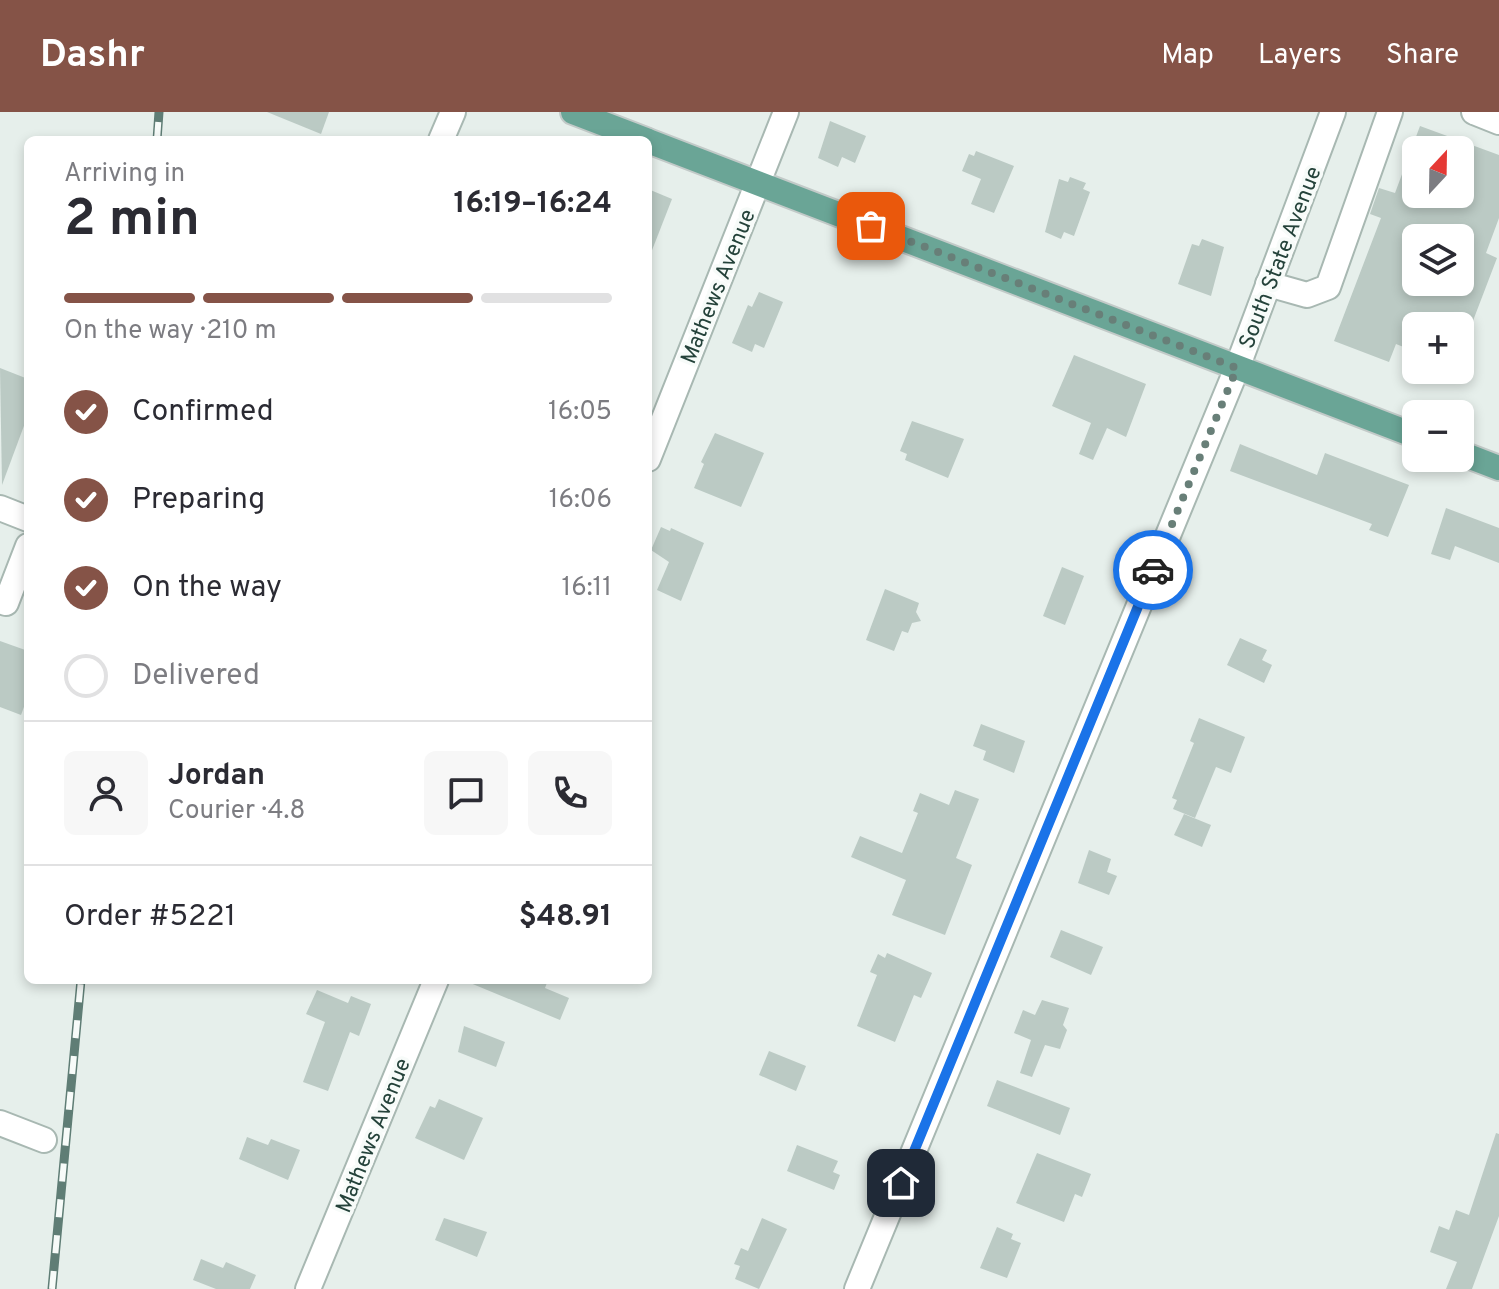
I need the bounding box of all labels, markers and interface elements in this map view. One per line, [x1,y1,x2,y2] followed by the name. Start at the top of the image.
[40,32,145,81] text: Dashr
[1161,38,1214,74] text: Map
[1258,38,1342,74] text: Layers
[1386,38,1459,74] text: Share
[1402,136,1474,208] north arrow
[1402,136,1474,472] map controls
[64,158,185,191] text: Arriving in
[1234,163,1329,353] street label: South State Avenue
[453,186,612,223] text: 16:19–16:24
[64,188,200,254] text: 2 min
[837,192,905,260] pin
[849,204,893,248] icon: bag
[676,206,763,368] street label: Mathews Avenue
[1402,224,1474,296] button: layers
[1402,312,1474,384] button: +
[64,315,277,348] text: On the way · 210 m
[64,390,108,434] icon: check
[132,394,274,431] text: Confirmed
[548,396,612,429] text: 16:05
[1402,400,1474,472] button: −
[64,478,108,522] icon: check
[132,482,265,519] text: Preparing
[549,484,612,517] text: 16:06
[1113,530,1193,610] courier
[1131,548,1175,592] icon: car
[64,566,108,610] icon: check
[132,570,282,607] text: On the way
[562,572,612,605] text: 16:11
[132,658,260,695] text: Delivered
[64,751,148,835] button: person
[424,751,508,835] button: chat
[528,751,612,835] button: phone
[168,758,265,795] text: Jordan
[168,795,305,828] text: Courier · 4.8
[64,899,236,936] text: Order #5221
[519,899,612,936] text: $48.91
[331,1055,418,1217] street label: Mathews Avenue
[867,1149,935,1217] pin
[879,1161,923,1205] icon: home

